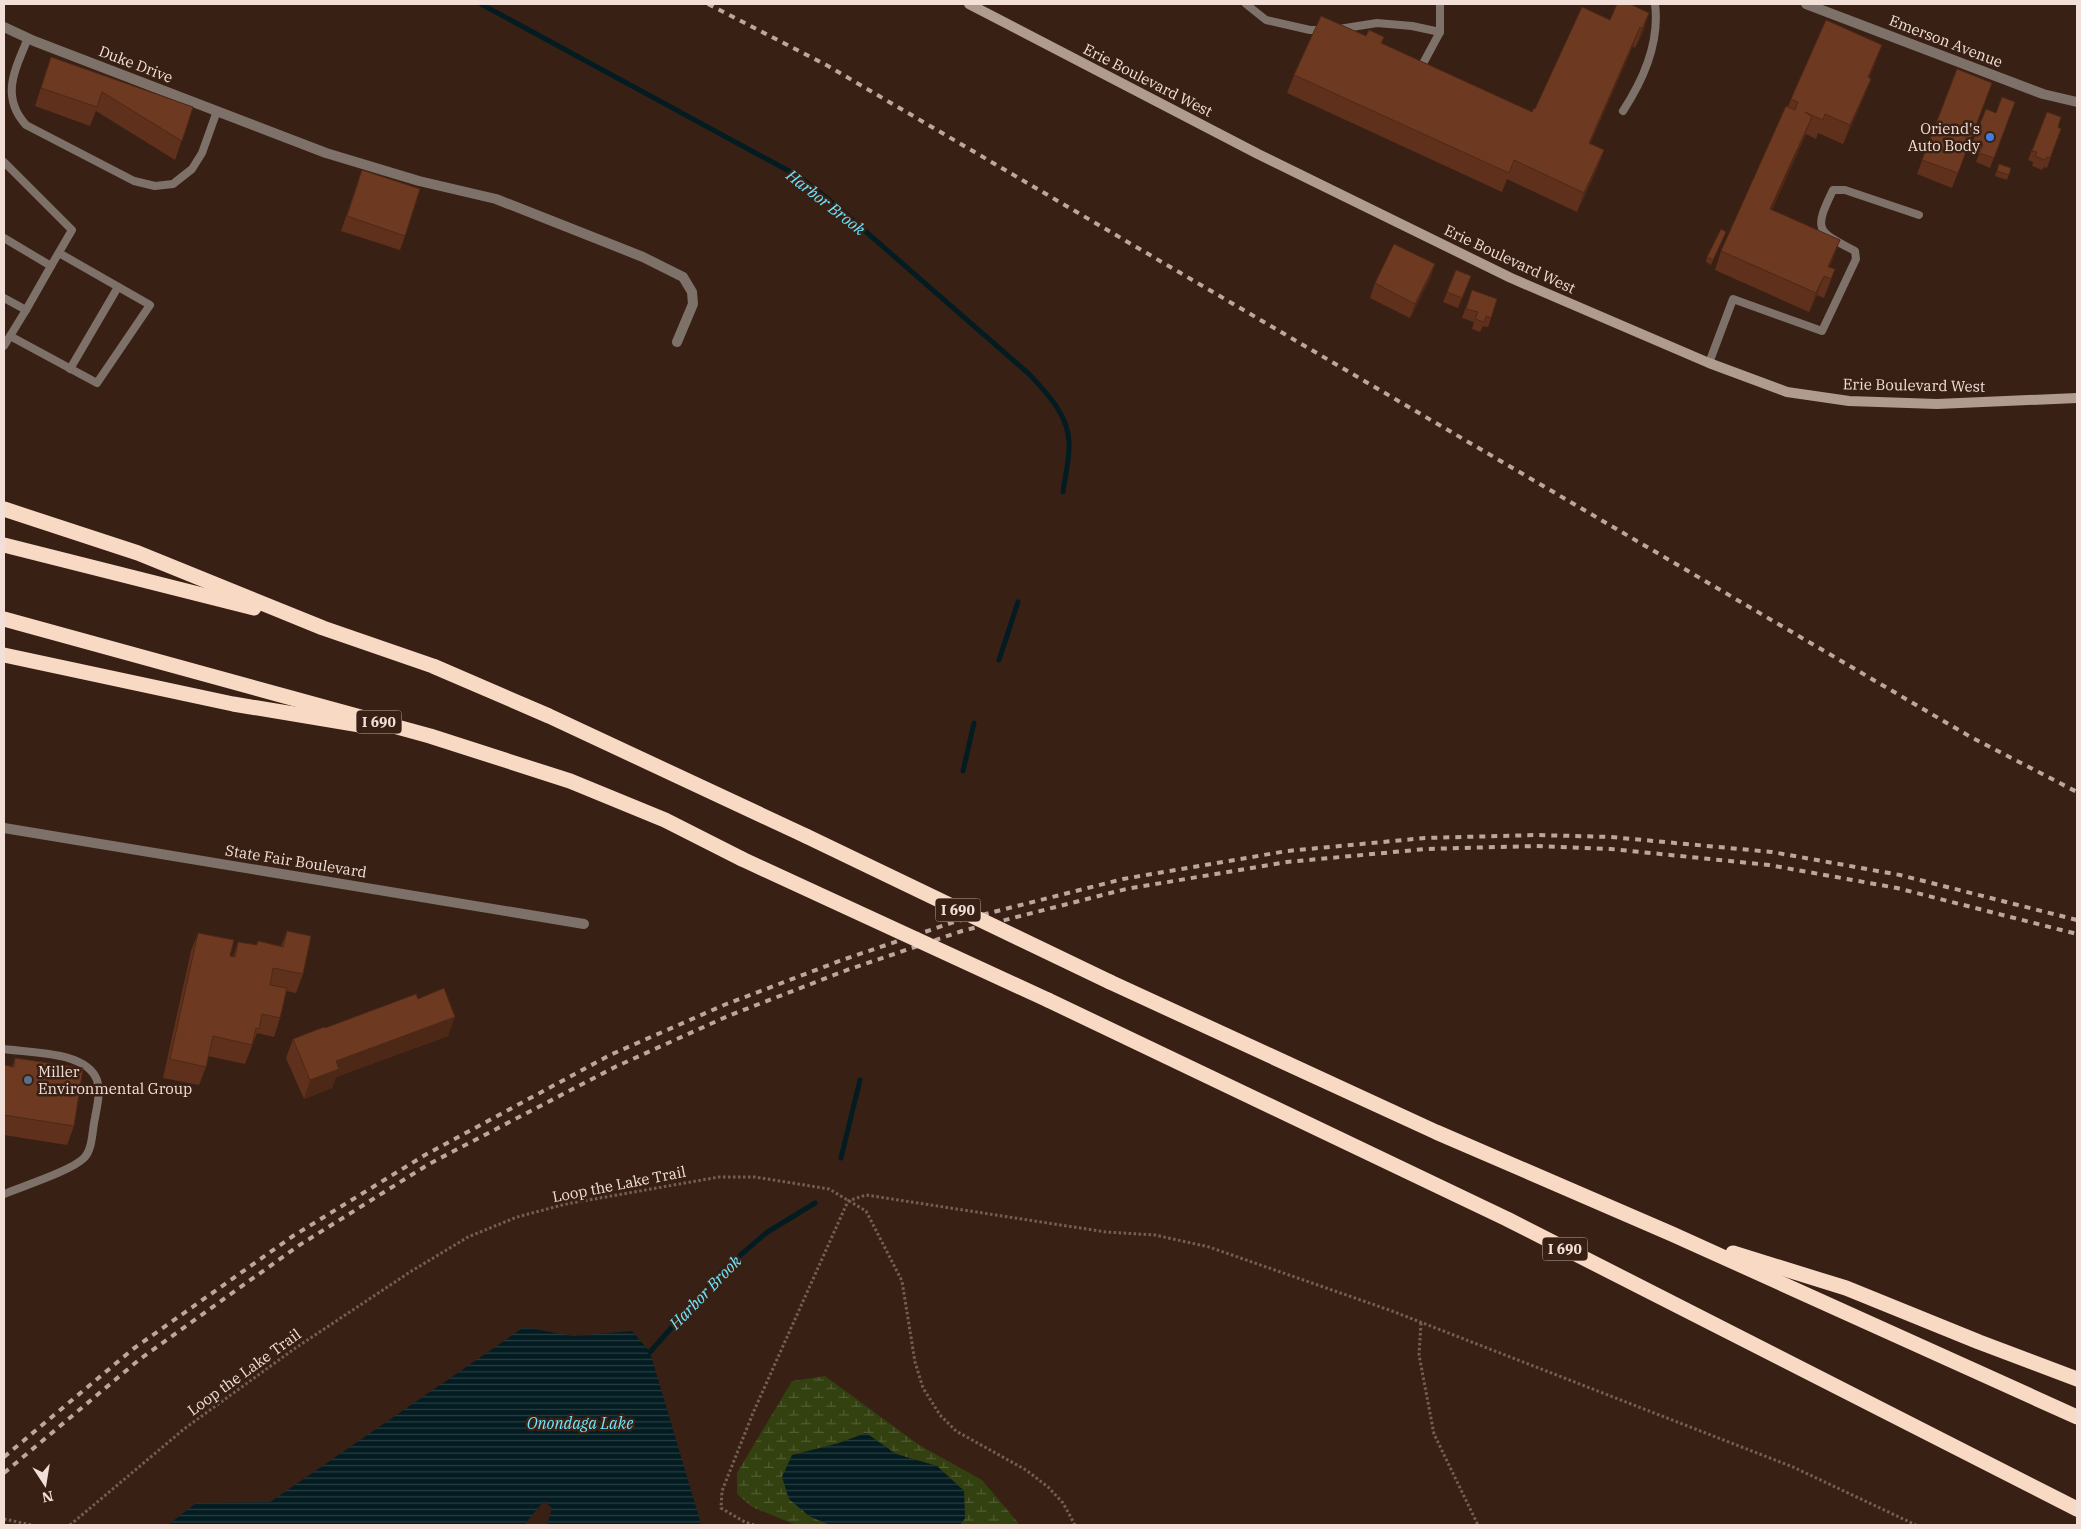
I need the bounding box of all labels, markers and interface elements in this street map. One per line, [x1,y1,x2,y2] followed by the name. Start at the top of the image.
[1887,11,2005,71] street label: Emerson Avenue
[1080,39,1216,121] street label: Erie Boulevard West
[96,41,176,87] street label: Duke Drive
[1908,119,1980,155] place label: Oriend's Auto Body
[1984,131,1996,143] marker: Oriend's Auto Body
[782,164,870,239] water label: Harbor Brook
[1441,220,1579,298] street label: Erie Boulevard West
[1843,374,1985,396] street label: Erie Boulevard West
[356,710,402,734] road number: I 690
[224,840,368,882] street label: State Fair Boulevard
[936,898,980,922] road number: I 690
[38,1062,192,1098] place label: Miller Environmental Group
[22,1074,34,1086] marker: Miller Environmental Group
[551,1162,687,1206] street label: Loop the Lake Trail
[1542,1238,1588,1260] road number: I 690
[664,1251,746,1334] water label: Harbor Brook
[184,1324,304,1420] street label: Loop the Lake Trail
[527,1413,633,1433] water label: Onondaga Lake
[20,1459,70,1509] north arrow
[40,1487,55,1507] text: N

